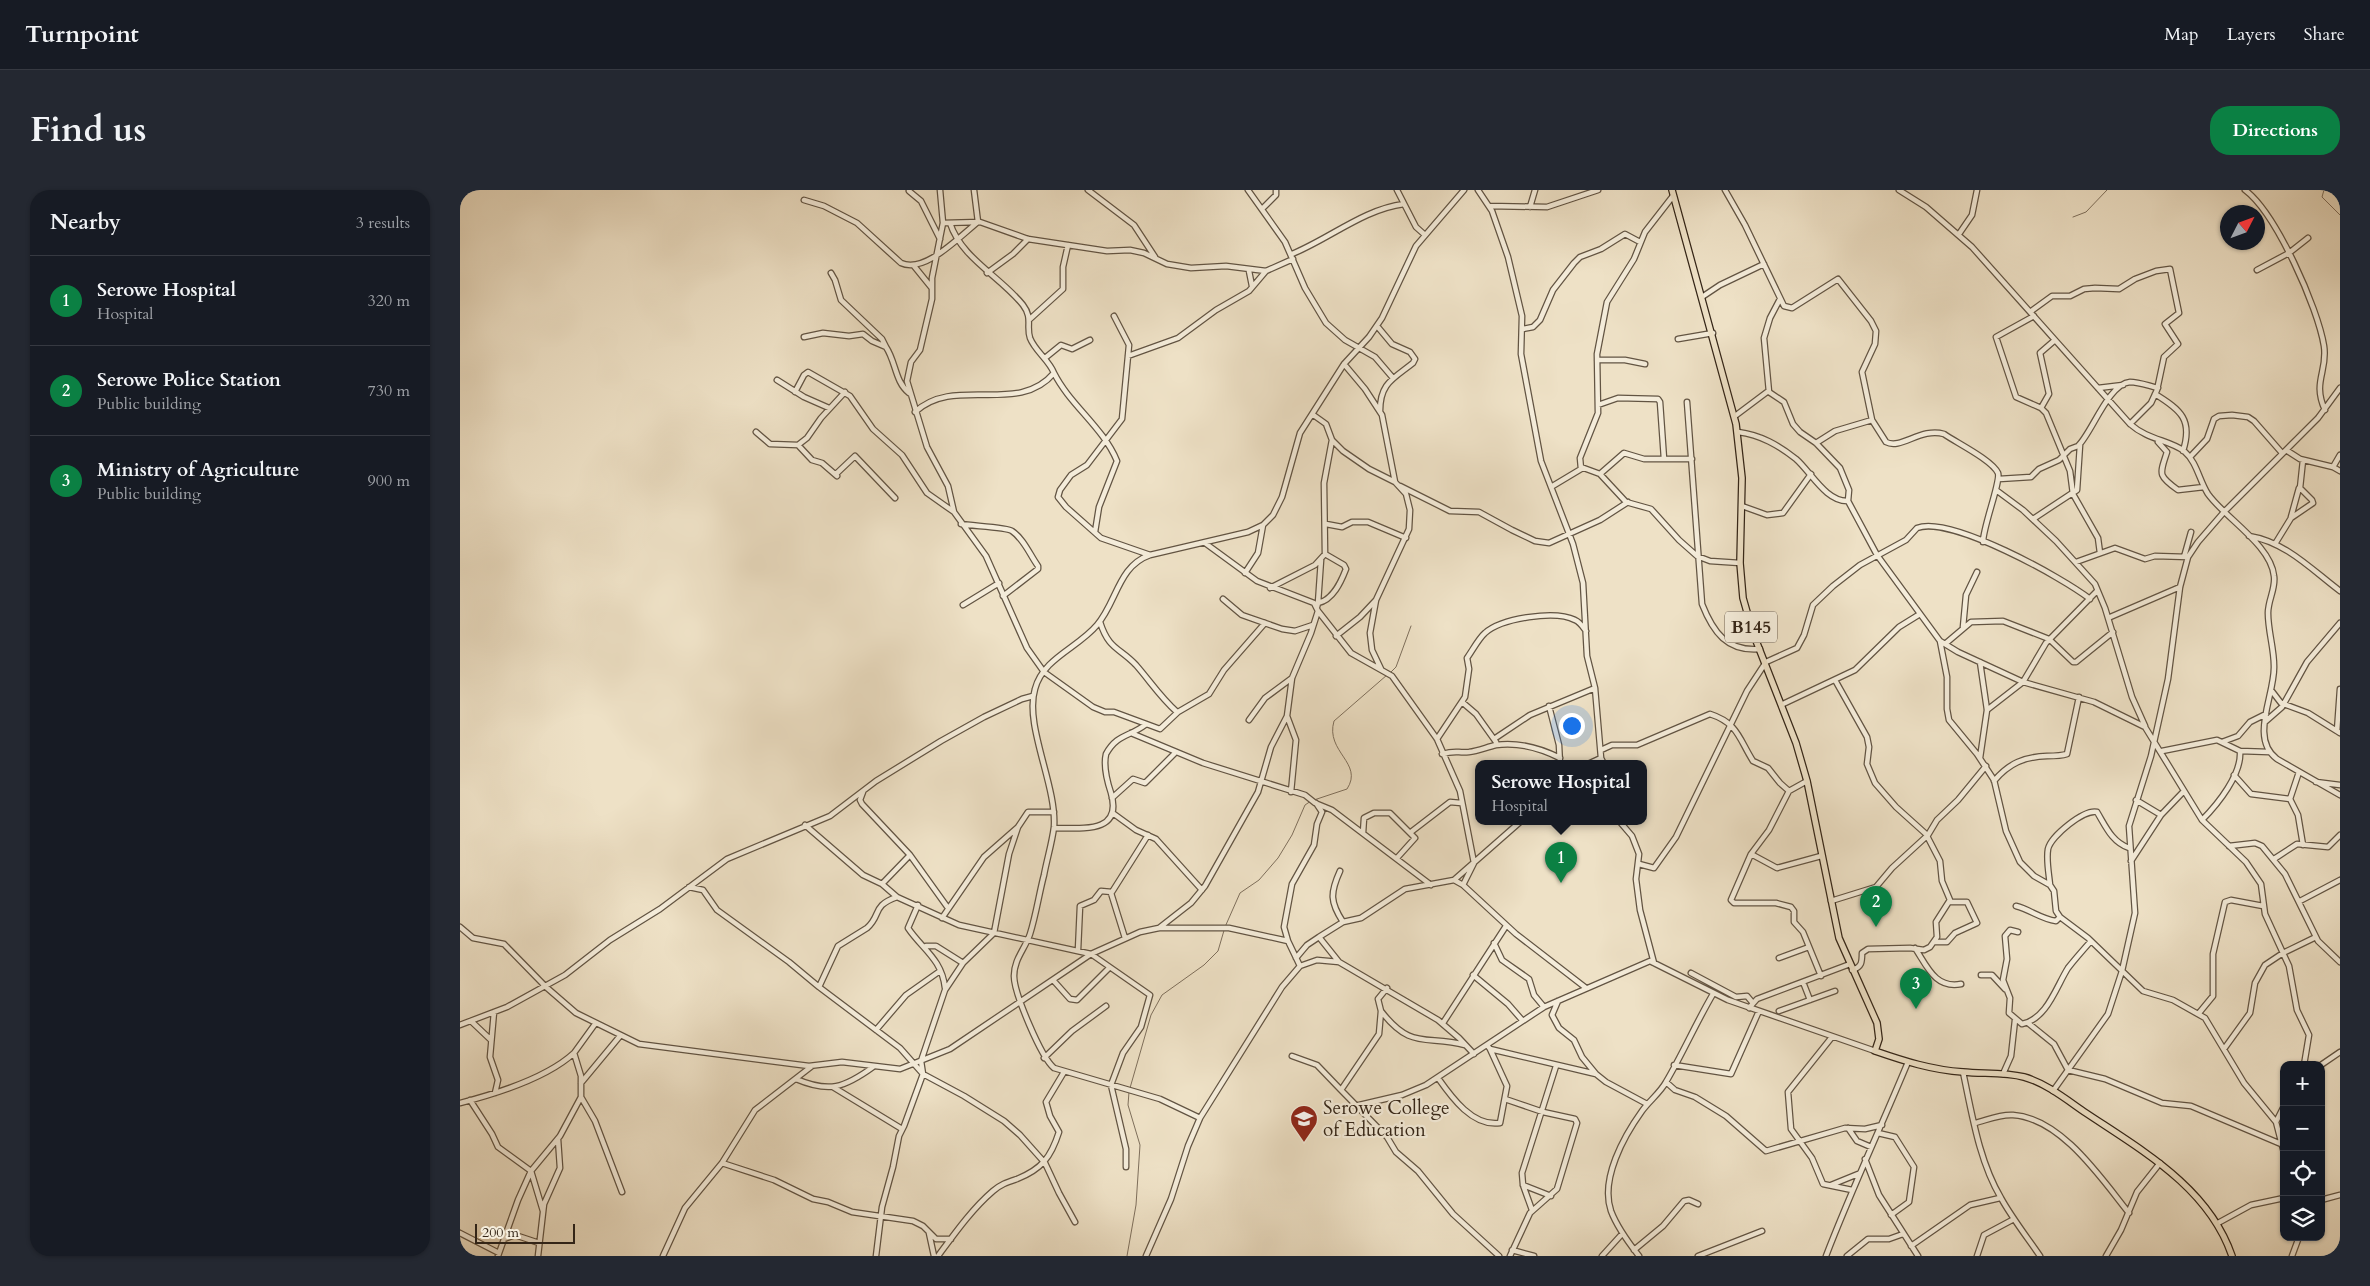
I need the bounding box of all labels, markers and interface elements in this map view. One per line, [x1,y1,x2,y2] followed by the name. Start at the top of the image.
[25,18,139,51] text: Turnpoint
[2164,22,2199,47] text: Map
[2227,22,2276,47] text: Layers
[2304,22,2345,47] text: Share
[30,106,146,154] text: Find us
[2210,106,2340,155] button: Directions
[2220,205,2265,250] north arrow
[50,208,121,237] text: Nearby
[356,212,410,234] text: 3 results
[97,277,236,303] text: Serowe Hospital
[62,290,70,312] text: 1
[368,290,410,312] text: 320 m
[97,303,153,325] text: Hospital
[97,367,281,393] text: Serowe Police Station
[62,380,70,402] text: 2
[368,380,410,402] text: 730 m
[97,393,201,415] text: Public building
[97,457,299,483] text: Ministry of Agriculture
[62,470,70,492] text: 3
[368,470,410,492] text: 900 m
[97,483,201,505] text: Public building
[1725,612,1777,642] road number: B145
[1559,713,1585,739] your location
[1475,760,1647,825] popup
[1491,769,1631,795] text: Serowe Hospital
[1491,795,1548,817] text: Hospital
[1545,842,1577,883] pin: 1
[1860,886,1892,927] pin: 2
[1900,968,1932,1009] pin: 3
[2280,1061,2325,1241] map controls
[2280,1061,2325,1106] button: +
[1323,1095,1450,1143] place label: Serowe College of Education
[1289,1104,1319,1143] school or university icon: Serowe College of Education
[2280,1106,2325,1151] button: −
[2280,1151,2325,1196] button: locate
[2280,1196,2325,1241] button: layers
[475,1221,575,1244] scale bar
[482,1223,519,1242] text: 200 m

